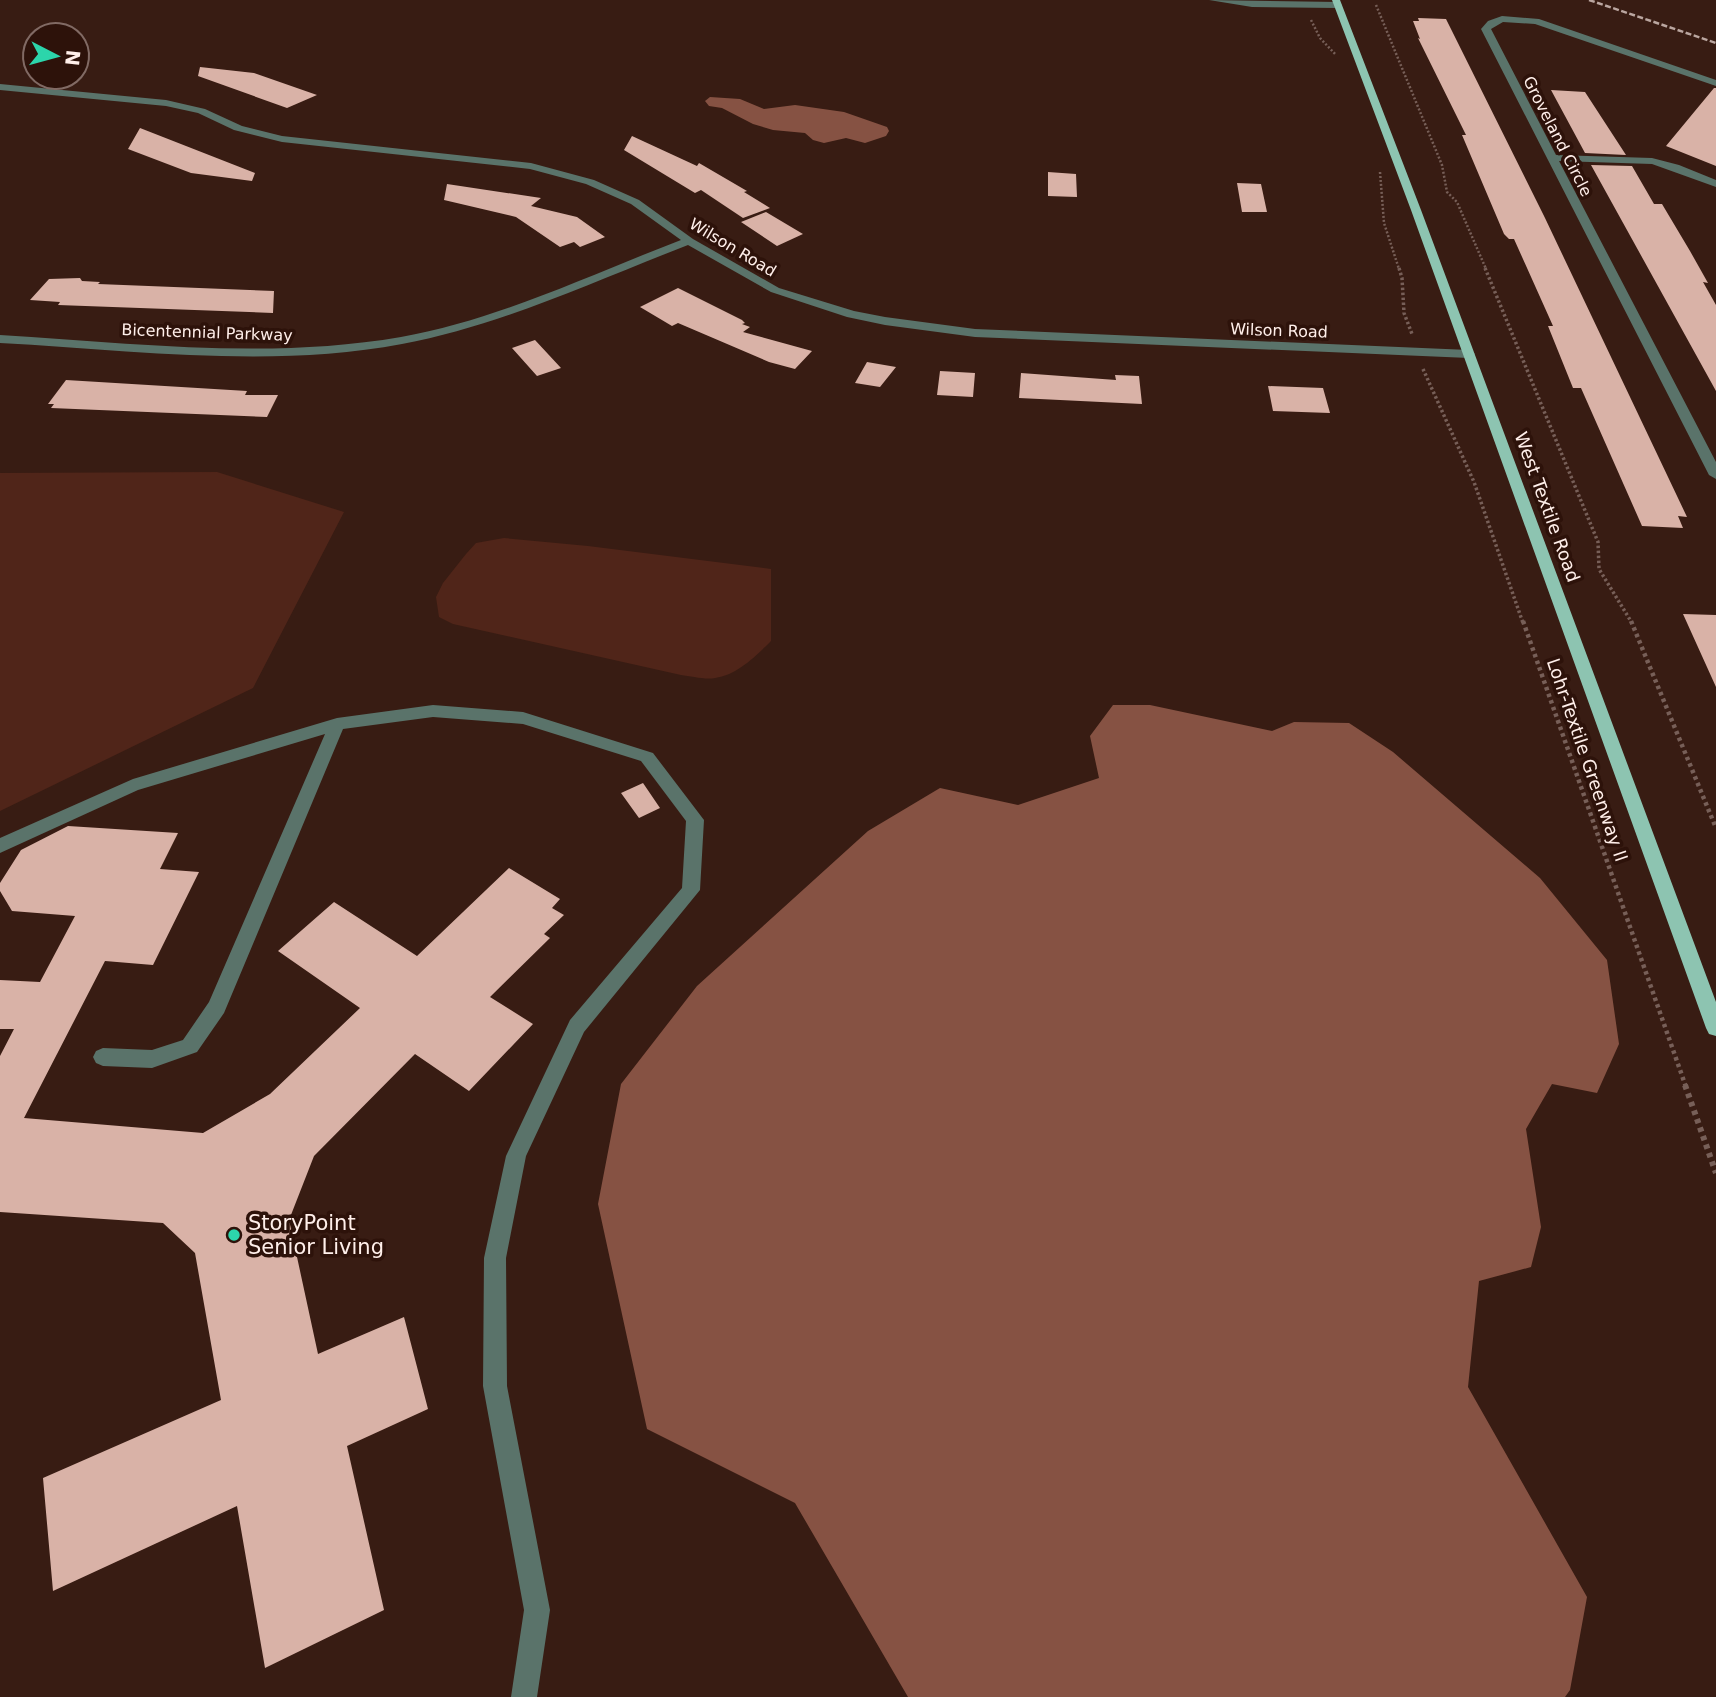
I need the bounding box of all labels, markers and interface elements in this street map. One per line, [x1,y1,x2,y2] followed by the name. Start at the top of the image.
[21,21,91,91] north arrow
[61,49,85,67] text: N
[1519,73,1596,199] street label: Groveland Circle
[686,214,780,281] street label: Wilson Road
[1230,319,1328,342] street label: Wilson Road
[121,320,293,345] street label: Bicentennial Parkway
[1511,429,1584,585] street label: West Textile Road
[1543,655,1632,864] street label: Lohr-Textile Greenway II
[248,1211,384,1259] place label: StoryPoint Senior Living
[226,1227,242,1243] marker: StoryPoint Senior Living

